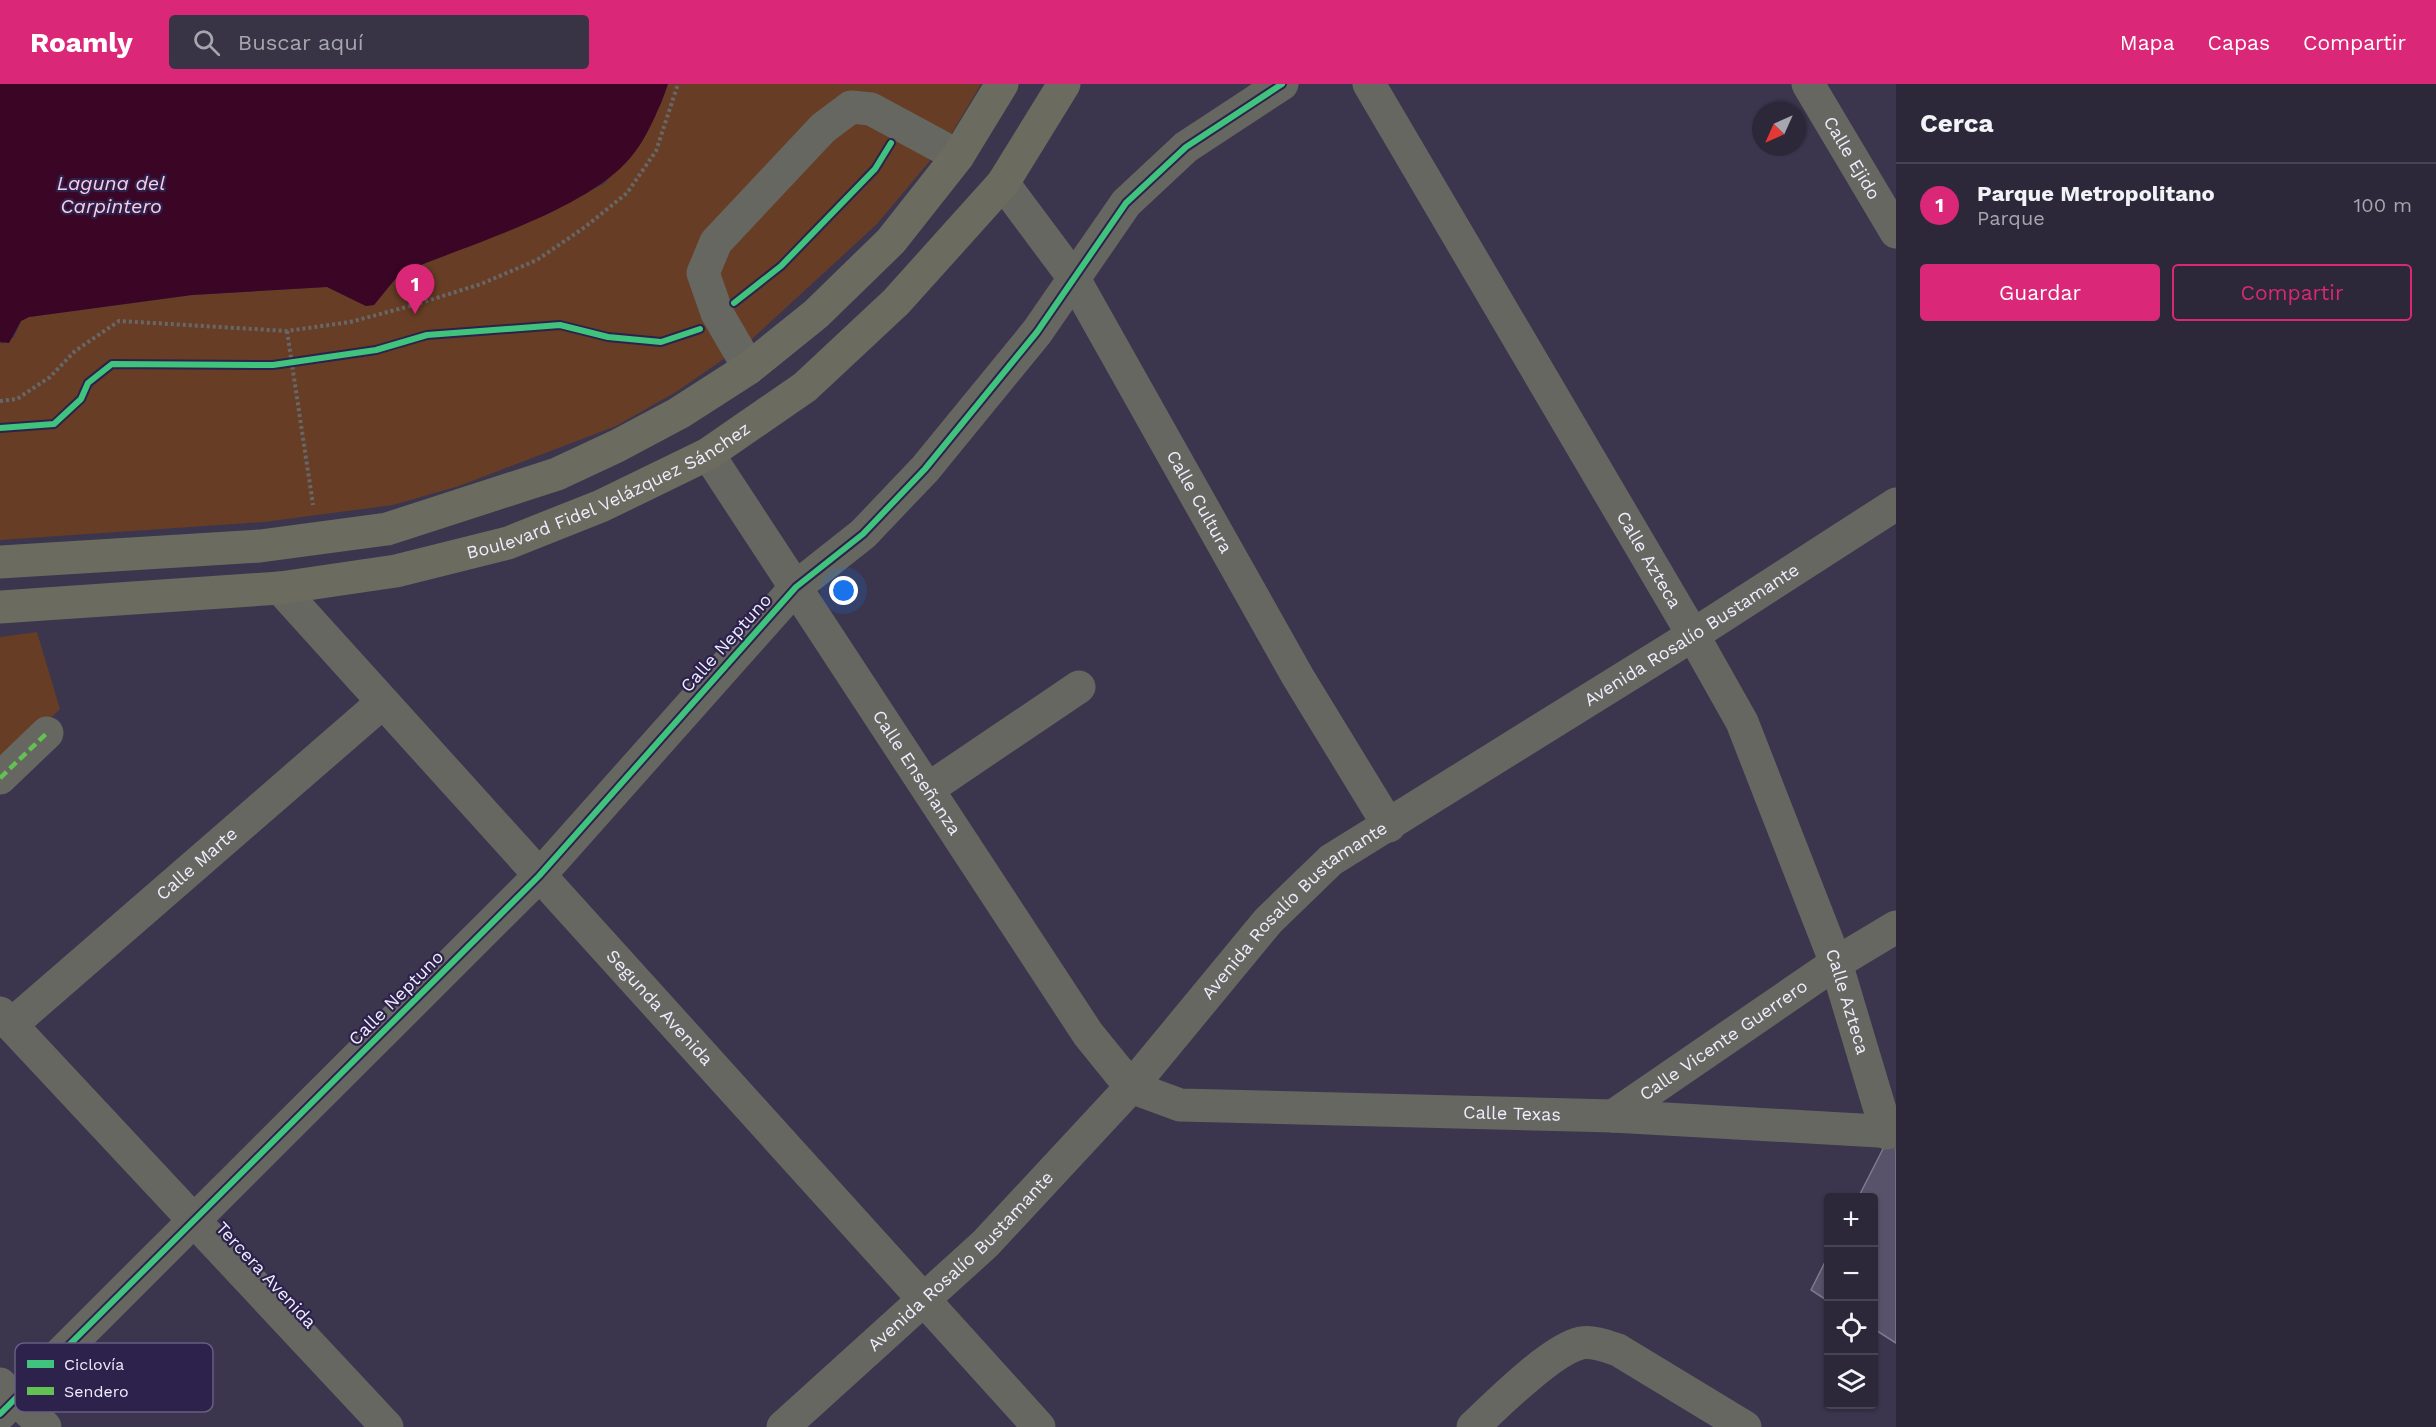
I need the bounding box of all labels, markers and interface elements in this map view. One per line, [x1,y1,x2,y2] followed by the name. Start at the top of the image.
[169,15,589,69] search box
[30,26,133,59] text: Roamly
[190,26,223,59] icon: search
[238,30,364,55] text: Buscar aquí
[2120,30,2175,55] text: Mapa
[2208,30,2270,55] text: Capas
[2303,30,2406,55] text: Compartir
[1752,102,1806,156] north arrow
[1920,108,1994,138] text: Cerca
[1820,112,1885,203] street label: Calle Ejido
[57,171,165,218] water label: Laguna del Carpintero
[1977,181,2215,206] text: Parque Metropolitano
[1935,193,1944,217] text: 1
[2353,193,2412,217] text: 100 m
[1977,206,2045,230] text: Parque
[396,264,434,314] pin: 1
[1920,264,2160,321] button: Guardar
[2172,264,2412,321] button: Compartir
[464,417,754,563] street label: Boulevard Fidel Velázquez Sánchez
[1163,446,1237,557] street label: Calle Cultura
[1613,507,1686,612] street label: Calle Azteca
[1580,559,1803,710] street label: Avenida Rosalío Bustamante
[829,576,858,605] your location
[676,589,775,696] street label: Calle Neptuno
[869,706,966,839] street label: Calle Enseñanza
[1197,817,1391,1003] street label: Avenida Rosalío Bustamante
[152,823,241,904] street label: Calle Marte
[602,945,718,1070] street label: Segunda Avenida
[344,946,447,1049] street label: Calle Neptuno
[1821,946,1874,1057] street label: Calle Azteca
[1635,975,1811,1105] street label: Calle Vicente Guerrero
[1463,1101,1561,1125] street label: Calle Texas
[863,1167,1057,1355] street label: Avenida Rosalío Bustamante
[1824,1193,1878,1409] map controls
[1824,1193,1878,1247] button: +
[212,1217,321,1332] street label: Tercera Avenida
[1824,1247,1878,1301] button: −
[1824,1301,1878,1355] button: locate
[15,1343,213,1412] legend
[64,1355,124,1374] text: Ciclovía
[1824,1355,1878,1409] button: layers
[64,1382,129,1401] text: Sendero

